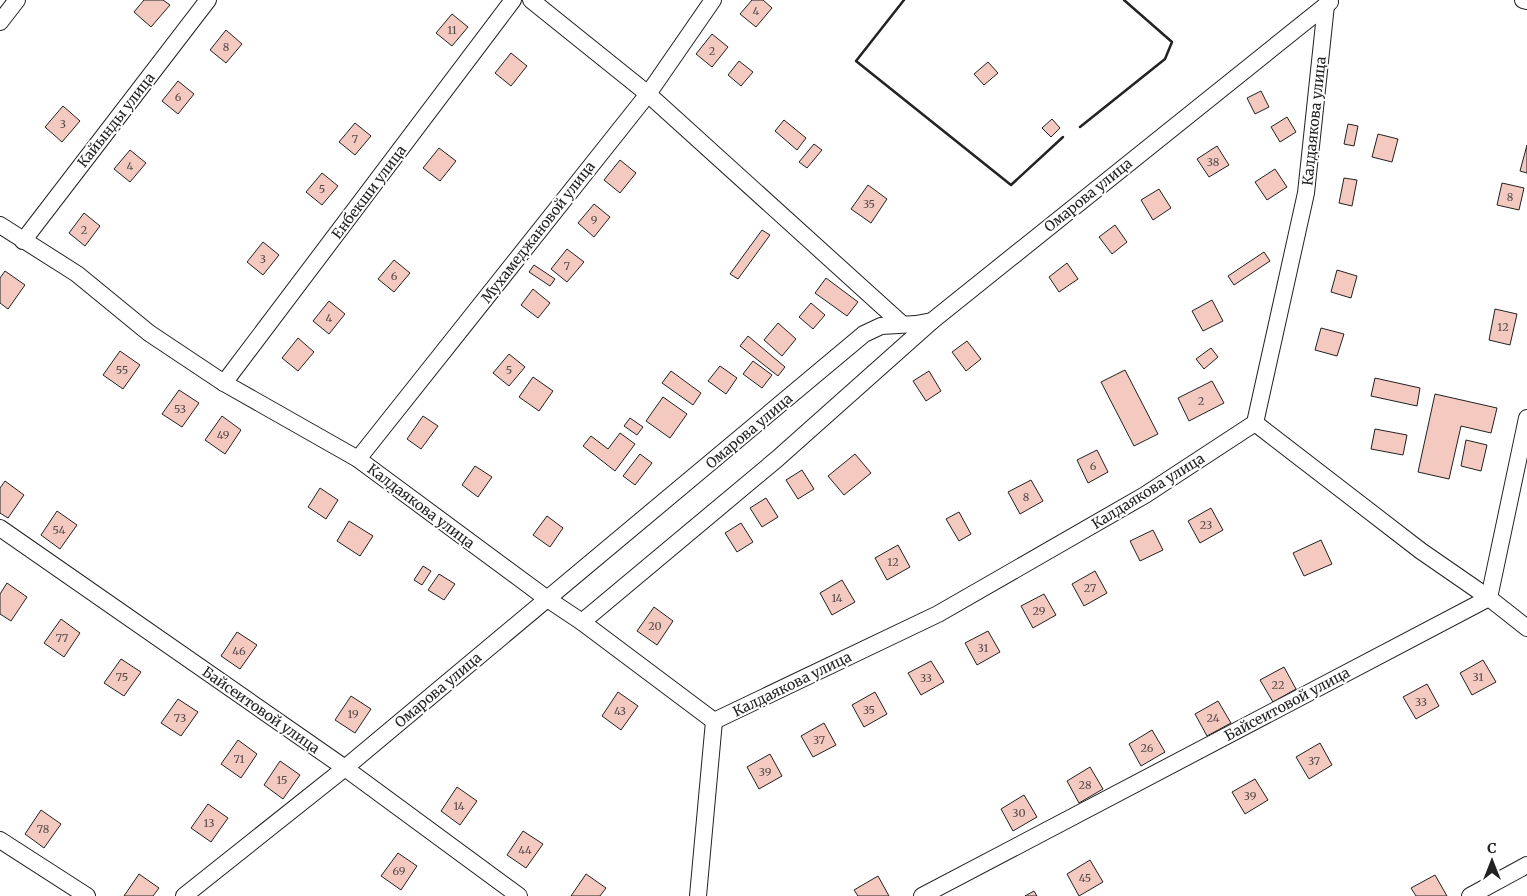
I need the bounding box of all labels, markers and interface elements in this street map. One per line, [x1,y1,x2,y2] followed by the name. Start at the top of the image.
[753,4,760,18] house number: 4
[447,23,457,37] house number: 11
[223,40,230,54] house number: 8
[709,44,715,58] house number: 2
[1298,55,1330,186] street label: Калдаякова улица
[73,69,159,171] street label: Кайынды улица
[175,90,182,104] house number: 6
[60,117,66,131] house number: 3
[352,132,358,146] house number: 7
[328,141,410,242] street label: Енбекши улица
[1040,154,1136,236] street label: Омарова улица
[1207,155,1220,169] house number: 38
[477,157,599,306] street label: Мухамеджановой улица
[127,159,134,173] house number: 4
[319,182,325,196] house number: 5
[1507,190,1514,204] house number: 8
[863,197,875,211] house number: 35
[591,213,598,227] house number: 9
[81,223,87,237] house number: 2
[260,252,266,266] house number: 3
[564,259,570,273] house number: 7
[391,269,398,283] house number: 6
[326,311,333,325] house number: 4
[1497,320,1509,334] house number: 12
[116,363,128,377] house number: 55
[506,363,512,377] house number: 5
[702,389,796,473] street label: Омарова улица
[1198,394,1204,408] house number: 2
[174,402,186,416] house number: 53
[217,428,230,442] house number: 49
[1088,449,1208,533] street label: Калдаякова улица
[1090,459,1097,473] house number: 6
[364,460,479,552] street label: Калдаякова улица
[1023,490,1030,504] house number: 8
[1200,518,1212,532] house number: 23
[53,523,66,537] house number: 54
[887,555,899,569] house number: 12
[1084,581,1096,595] house number: 27
[831,591,843,605] house number: 14
[1033,604,1046,618] house number: 29
[648,619,662,633] house number: 20
[56,631,68,645] house number: 77
[978,641,988,655] house number: 31
[232,644,246,658] house number: 46
[730,647,855,720] street label: Калдаякова улица
[391,648,485,732] street label: Омарова улица
[199,663,324,758] street label: Байсеитовой улица
[1221,663,1353,745] street label: Байсеитовой улица
[116,670,128,684] house number: 75
[1473,670,1483,684] house number: 31
[920,671,932,685] house number: 33
[1272,678,1284,692] house number: 22
[1415,695,1427,709] house number: 33
[863,703,875,717] house number: 35
[614,704,626,718] house number: 43
[347,707,359,721] house number: 19
[174,711,186,725] house number: 73
[1207,711,1220,725] house number: 24
[813,733,825,747] house number: 37
[1141,741,1154,755] house number: 26
[233,752,245,766] house number: 71
[1308,754,1320,768] house number: 37
[759,765,772,779] house number: 39
[276,773,288,787] house number: 15
[1079,778,1092,792] house number: 28
[1244,789,1257,803] house number: 39
[453,799,465,813] house number: 14
[1012,806,1026,820] house number: 30
[204,816,214,830] house number: 13
[37,822,50,836] house number: 78
[1467,836,1517,886] north arrow
[1487,839,1497,857] text: С
[518,843,532,857] house number: 44
[392,864,406,878] house number: 69
[1079,871,1091,885] house number: 45

